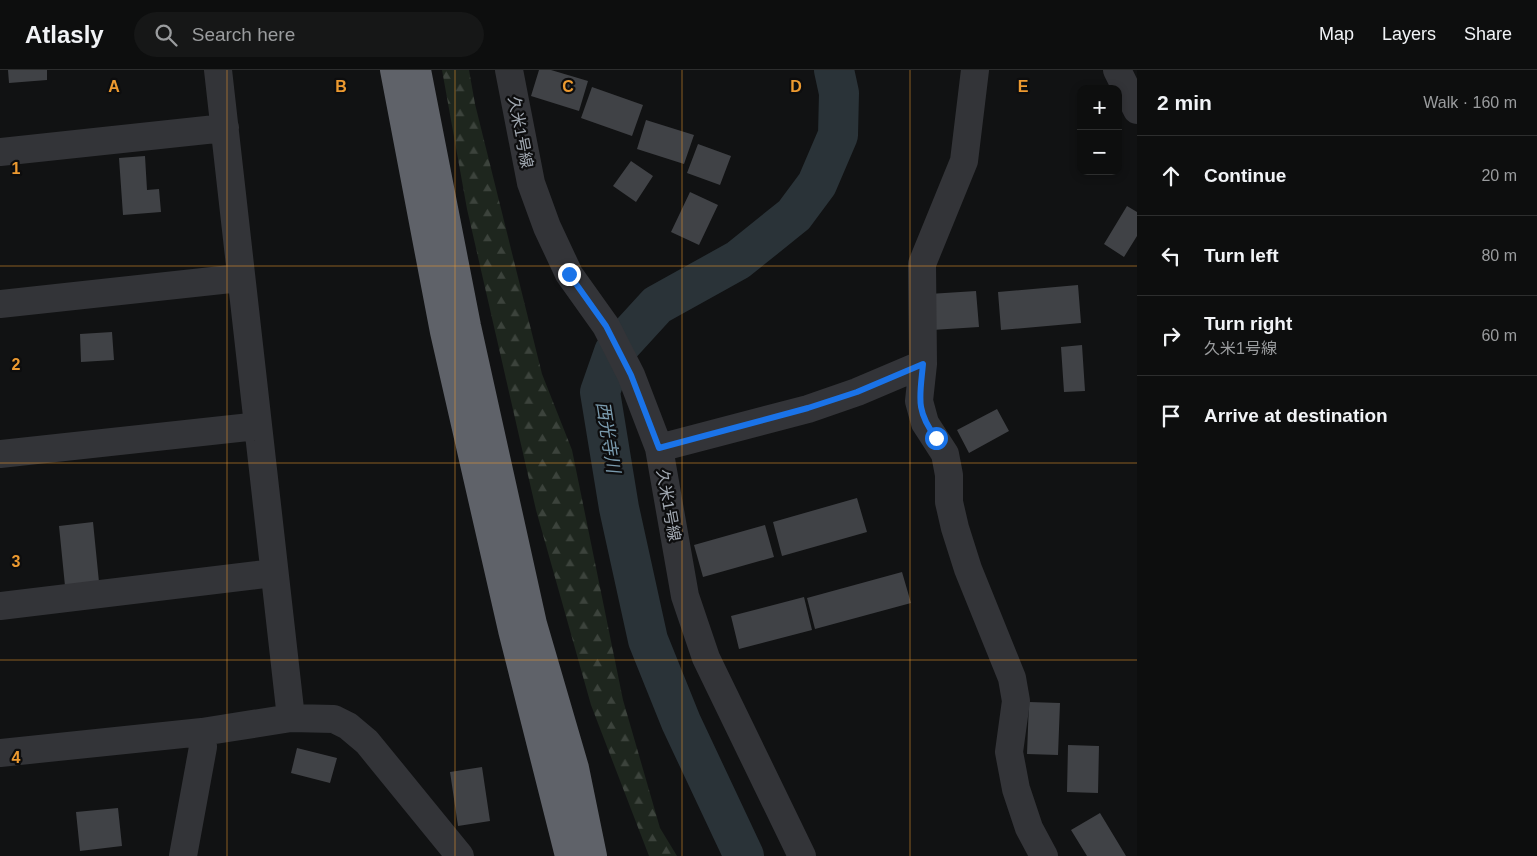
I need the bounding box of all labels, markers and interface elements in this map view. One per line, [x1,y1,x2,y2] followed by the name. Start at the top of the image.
[134,12,484,57] search box
[25,21,104,48] text: Atlasly
[152,21,180,49] icon: search
[192,24,295,45] text: Search here
[1319,24,1354,44] text: Map
[1382,24,1436,44] text: Layers
[1464,24,1512,44] text: Share
[108,78,120,95] text: A
[335,78,347,95] text: B
[562,78,574,95] text: C
[790,78,802,95] text: D
[1018,78,1029,95] text: E
[1077,85,1122,175] map controls
[1077,85,1122,130] button: +
[1157,91,1212,114] text: 2 min
[1423,94,1517,111] text: Walk · 160 m
[505,95,536,170] street label: 久米1号線
[1077,130,1122,175] button: −
[12,160,21,177] text: 1
[1157,162,1185,190] icon: ahead
[1204,165,1286,186] text: Continue
[1481,167,1517,184] text: 20 m
[1157,242,1185,270] icon: left
[1204,245,1279,266] text: Turn left
[1481,247,1517,264] text: 80 m
[558,263,581,286] route end
[1204,313,1292,334] text: Turn right
[1157,322,1185,350] icon: right
[1481,327,1517,344] text: 60 m
[1204,340,1277,357] text: 久米1号線
[12,356,21,373] text: 2
[592,400,624,476] water label: 西光寺川
[1157,402,1185,430] icon: arrive
[1204,405,1388,426] text: Arrive at destination
[925,427,948,450] route start
[654,468,683,542] street label: 久米1号線
[12,553,21,570] text: 3
[12,749,21,766] text: 4

